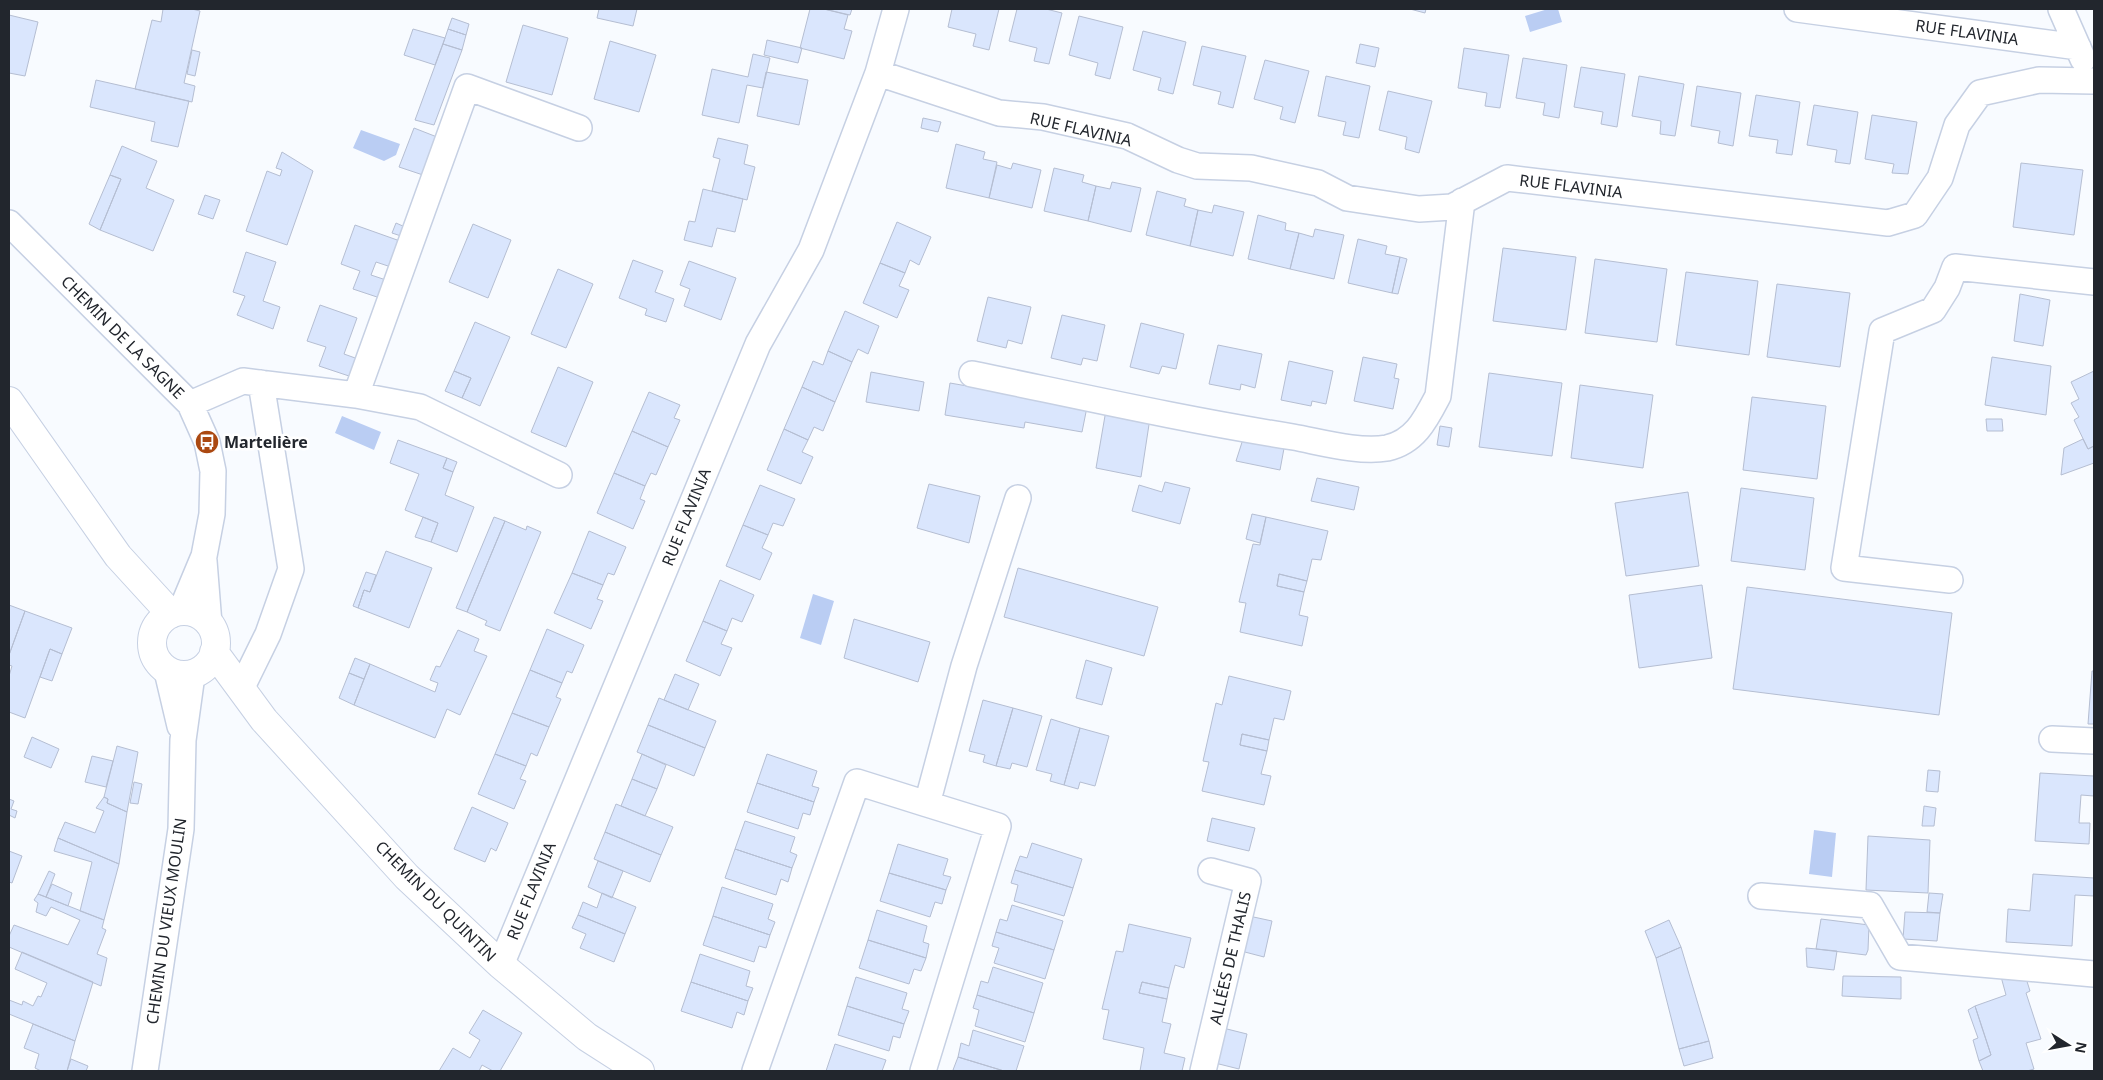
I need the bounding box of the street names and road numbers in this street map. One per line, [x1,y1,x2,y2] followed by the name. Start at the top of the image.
[1914,14,2021,50] street label: RUE FLAVINIA
[1028,107,1135,152] street label: RUE FLAVINIA
[1518,169,1625,203] street label: RUE FLAVINIA
[57,271,189,403] street label: CHEMIN DE LA SAGNE
[656,464,716,569] street label: RUE FLAVINIA
[141,816,191,1026] street label: CHEMIN DU VIEUX MOULIN
[371,836,501,966] street label: CHEMIN DU QUINTIN
[501,838,561,943] street label: RUE FLAVINIA
[1204,889,1256,1027] street label: ALLÉES DE THALIS

